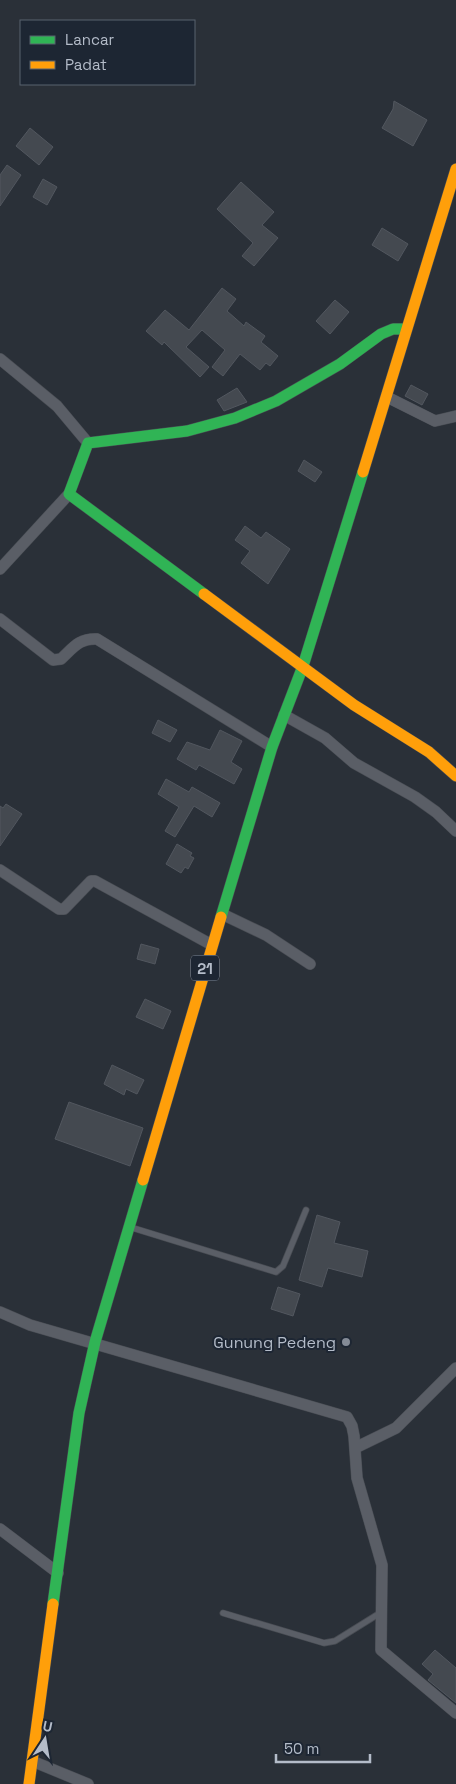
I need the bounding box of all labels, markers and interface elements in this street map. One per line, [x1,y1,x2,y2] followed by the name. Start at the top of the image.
[20,20,195,85] legend
[65,30,115,49] text: Lancar
[65,55,107,74] text: Padat
[191,956,219,980] road number: 21
[213,1332,336,1353] place label: Gunung Pedeng
[340,1336,352,1348] marker: Gunung Pedeng
[20,1714,70,1764] north arrow
[41,1717,54,1736] text: U
[276,1732,370,1764] scale bar
[284,1739,319,1758] text: 50 m

